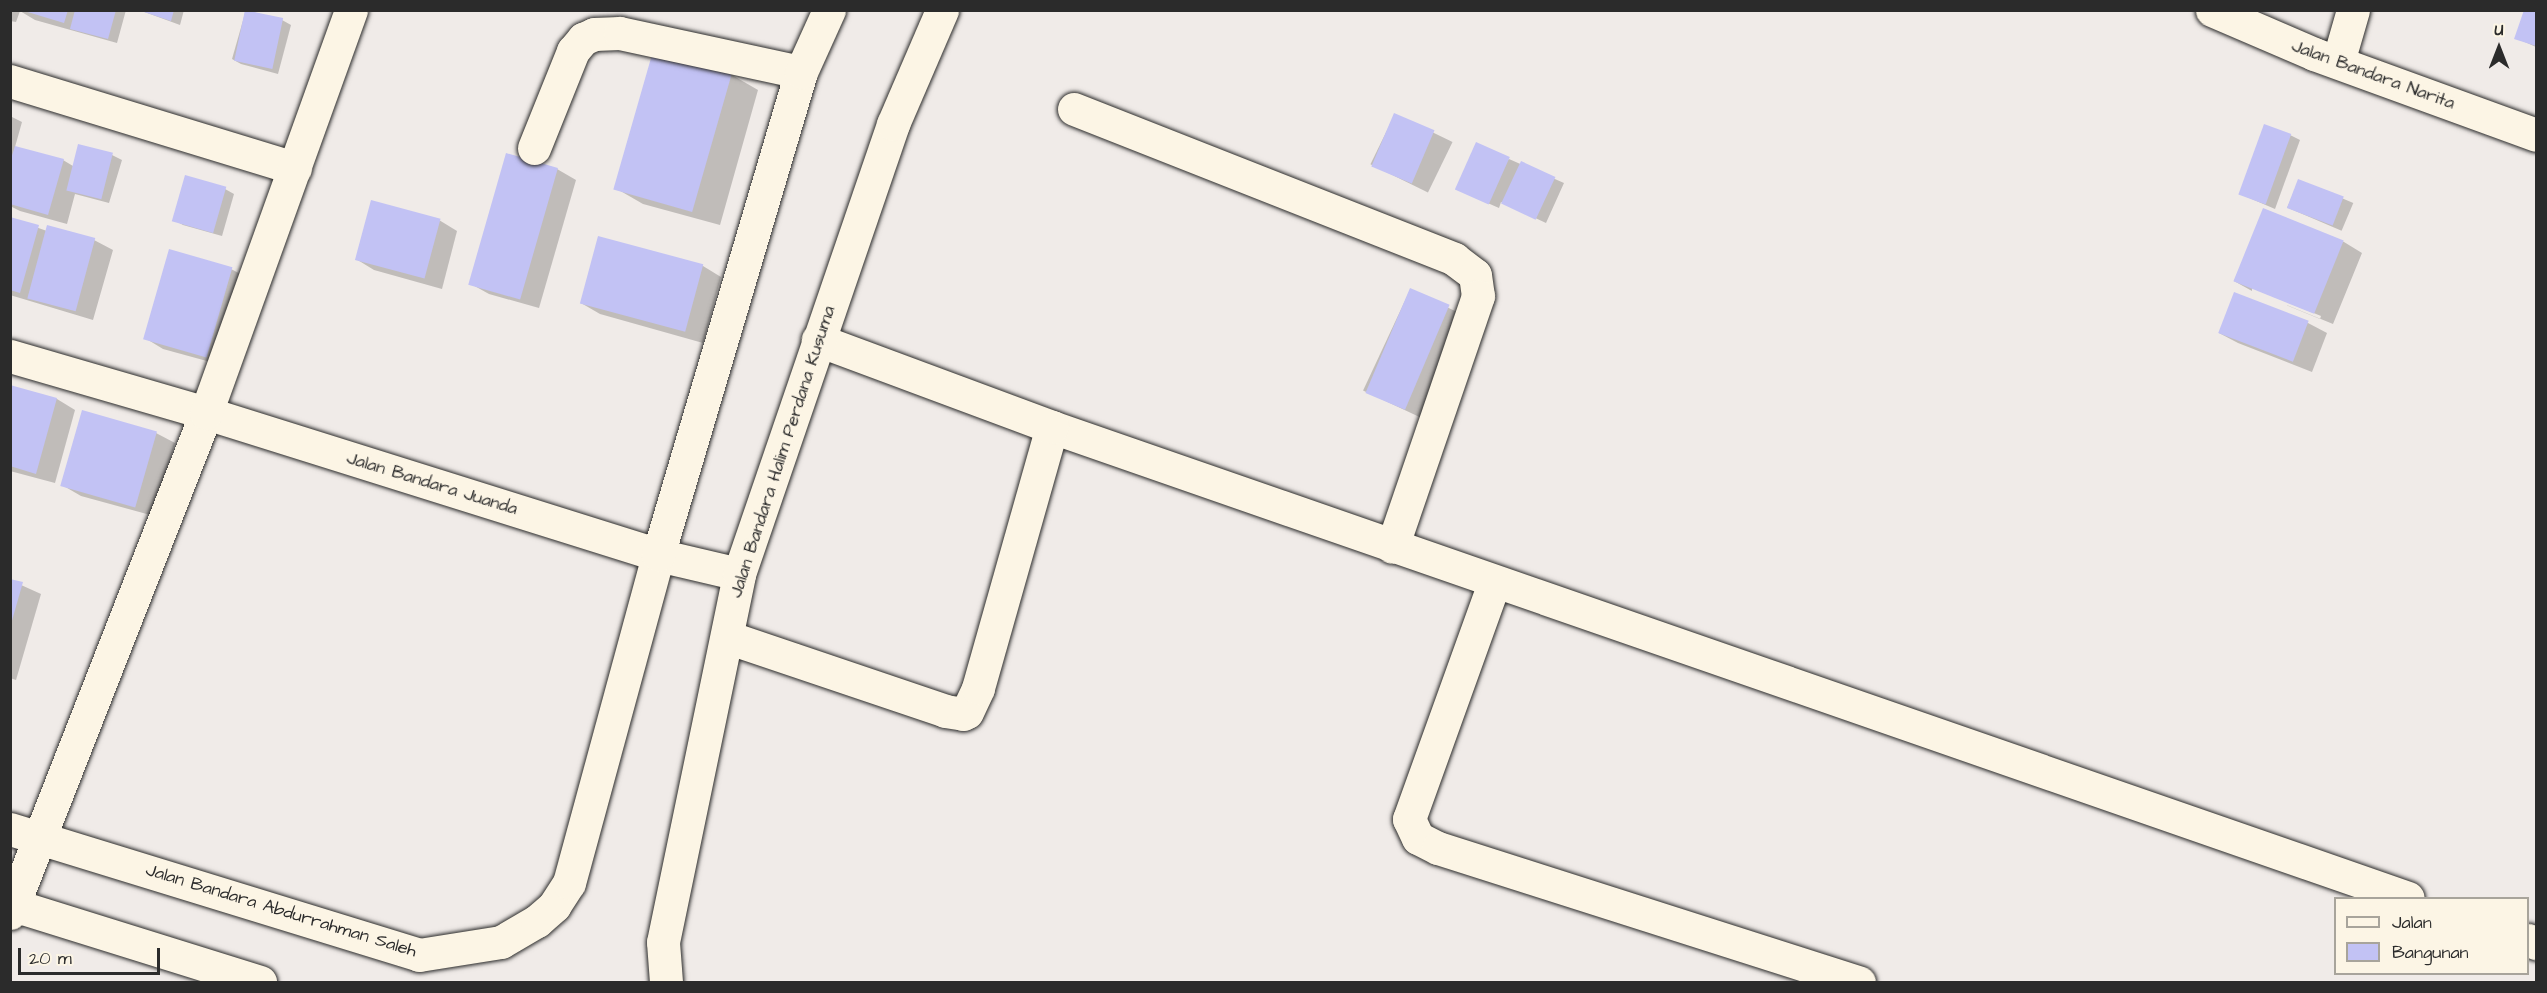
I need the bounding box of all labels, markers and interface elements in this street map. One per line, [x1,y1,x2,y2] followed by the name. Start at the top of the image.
[2469,18,2529,78] north arrow
[2495,19,2503,41] text: U
[2288,35,2458,115] street label: Jalan Bandara Narita
[726,303,840,601] street label: Jalan Bandara Halim Perdana Kusuma
[344,448,520,520] street label: Jalan Bandara Juanda
[143,859,419,963] street label: Jalan Bandara Abdurrahman Saleh
[2334,897,2529,975] legend
[2392,910,2432,935] text: Jalan
[21,936,164,974] scale bar
[2392,940,2469,965] text: Bangunan
[29,946,72,971] text: 20 m

